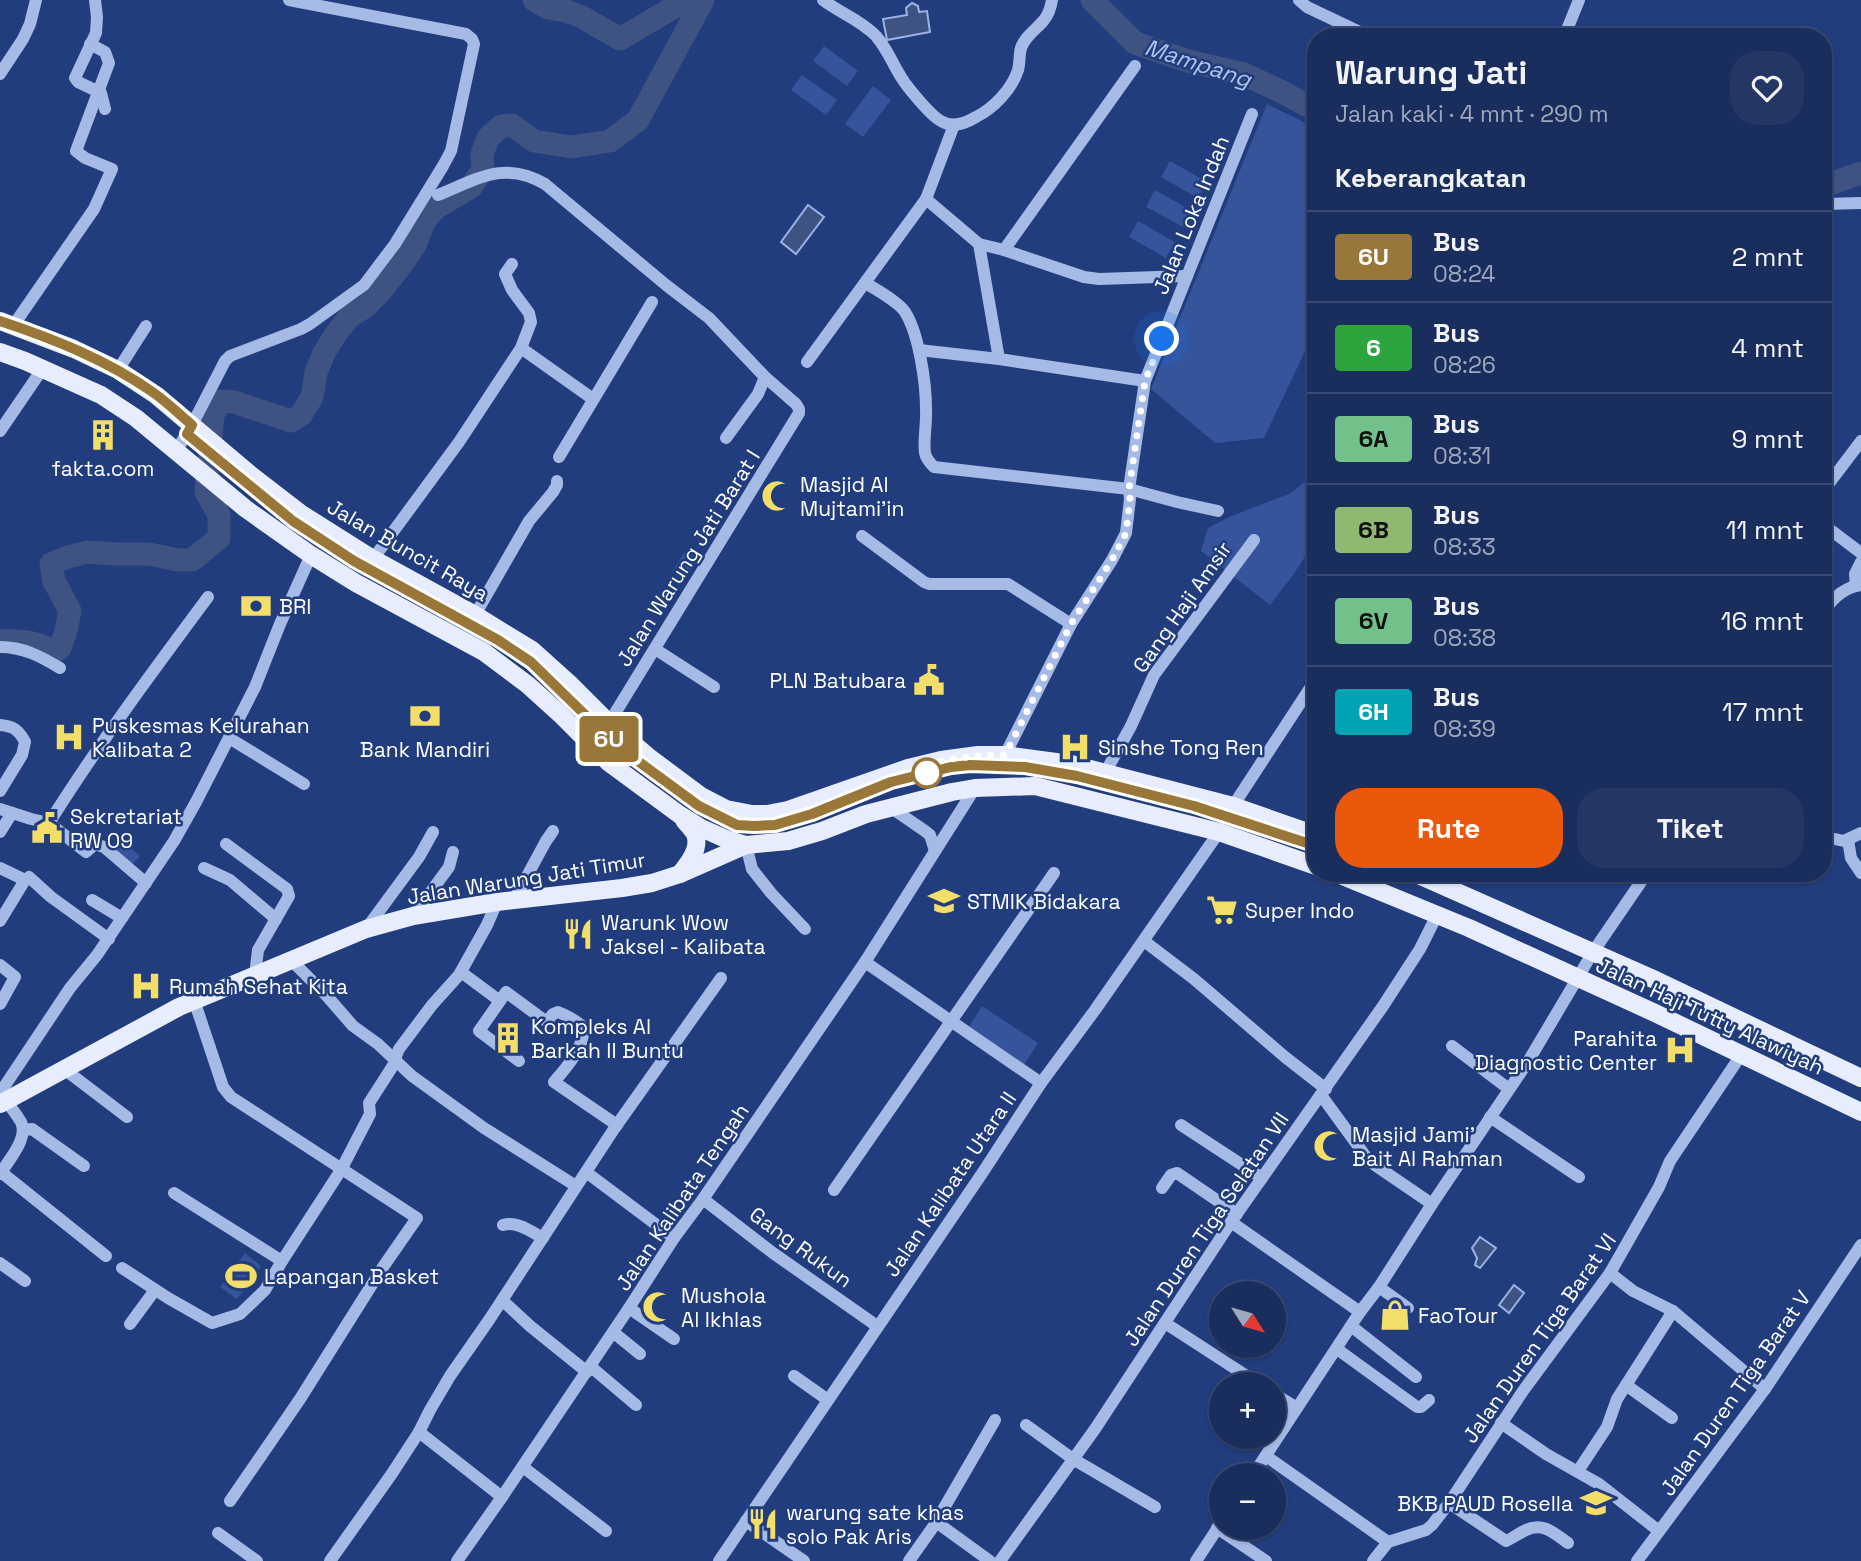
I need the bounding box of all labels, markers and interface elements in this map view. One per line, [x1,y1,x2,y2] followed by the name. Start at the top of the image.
[1141,32,1256,95] water label: Mampang
[1730,51,1804,125] button: heart
[1335,52,1527,94] text: Warung Jati
[1335,99,1609,129] text: Jalan kaki · 4 mnt · 290 m
[1147,132,1235,298] street label: Jalan Loka Indah
[1335,161,1527,195] text: Keberangkatan
[1433,225,1480,259] text: Bus
[1732,240,1804,274] text: 2 mnt
[1358,241,1389,272] text: 6U
[1433,259,1495,289] text: 08:24
[1433,316,1480,350] text: Bus
[1144,321,1179,356] your location
[1731,331,1804,365] text: 4 mnt
[1366,332,1381,363] text: 6
[1433,350,1496,380] text: 08:26
[1433,407,1480,441] text: Bus
[86,418,120,452] building icon: fakta.com
[1732,422,1804,456] text: 9 mnt
[1358,423,1389,454] text: 6A
[1433,441,1491,471] text: 08:31
[610,445,766,671] street label: Jalan Warung Jati Barat I
[52,455,154,482] place label: fakta.com
[800,471,904,522] place label: Masjid Al Mujtami'in
[760,479,794,513] mosque icon: Masjid Al Mujtami'in
[323,493,493,607] street label: Jalan Buncit Raya
[1433,498,1480,532] text: Bus
[1726,513,1804,547] text: 11 mnt
[1358,514,1389,545] text: 6B
[1433,532,1496,562] text: 08:33
[1127,536,1237,678] street label: Gang Haji Amsir
[239,589,273,623] bank icon: BRI
[1433,589,1480,623] text: Bus
[279,593,311,620] place label: BRI
[1721,604,1804,638] text: 16 mnt
[1359,605,1388,636] text: 6V
[1433,623,1496,653] text: 08:38
[912,663,946,697] public building icon: PLN Batubara
[770,667,906,694] place label: PLN Batubara
[1433,680,1480,714] text: Bus
[1722,695,1804,729] text: 17 mnt
[1358,696,1389,727] text: 6H
[408,699,442,733] bank icon: Bank Mandiri
[92,712,310,763] place label: Puskesmas Kelurahan Kalibata 2
[1433,714,1496,744] text: 08:39
[578,716,640,762] line badge: 6U
[52,720,86,754] hospital icon: Puskesmas Kelurahan Kalibata 2
[594,723,624,754] text: 6U
[1058,730,1092,764] hospital icon: Sinshe Tong Ren
[1098,734,1264,761] place label: Sinshe Tong Ren
[360,736,490,763] place label: Bank Mandiri
[912,758,942,788] unlabelled marker
[1335,788,1563,868] button: Rute
[1577,788,1804,868] button: Tiket
[70,803,182,854] place label: Sekretariat RW 09
[30,811,64,845] public building icon: Sekretariat RW 09
[405,846,647,910] street label: Jalan Warung Jati Timur
[927,884,961,918] school or university icon: STMIK Bidakara
[967,888,1120,915] place label: STMIK Bidakara
[1205,893,1239,927] supermarket icon: Super Indo
[1245,897,1355,924] place label: Super Indo
[601,909,766,960] place label: Warunk Wow Jaksel - Kalibata
[561,917,595,951] restaurant icon: Warunk Wow Jaksel - Kalibata
[1592,951,1828,1081] street label: Jalan Haji Tutty Alawiyah
[129,969,163,1003] hospital icon: Rumah Sehat Kita
[169,973,348,1000] place label: Rumah Sehat Kita
[531,1013,684,1064] place label: Kompleks Al Barkah II Buntu
[491,1021,525,1055] building icon: Kompleks Al Barkah II Buntu
[1475,1025,1657,1076] place label: Parahita Diagnostic Center
[1663,1033,1697,1067] hospital icon: Parahita Diagnostic Center
[878,1086,1022,1282] street label: Jalan Kalibata Utara II
[609,1098,755,1296] street label: Jalan Kalibata Tengah
[1117,1107,1295,1351] street label: Jalan Duren Tiga Selatan VII
[1352,1121,1503,1172] place label: Masjid Jami' Bait Al Rahman
[1312,1129,1346,1163] mosque icon: Masjid Jami' Bait Al Rahman
[744,1201,858,1293] street label: Gang Rukun
[1456,1228,1622,1448] street label: Jalan Duren Tiga Barat VI
[224,1259,258,1293] sports icon: Lapangan Basket
[264,1263,439,1290] place label: Lapangan Basket
[1209,1281,1286,1358] north arrow
[1209,1281,1286,1540] map controls
[681,1282,766,1333] place label: Mushola Al Ikhlas
[1654,1285,1816,1501] street label: Jalan Duren Tiga Barat V
[641,1290,675,1324] mosque icon: Mushola Al Ikhlas
[1378,1298,1412,1332] shop icon: FaoTour
[1418,1302,1498,1329] place label: FaoTour
[1209,1372,1286,1449] button: +
[1209,1463,1286,1540] button: −
[1579,1486,1613,1520] school or university icon: BKB PAUD Rosella
[1397,1490,1573,1517] place label: BKB PAUD Rosella
[786,1499,964,1550] place label: warung sate khas solo Pak Aris
[746,1507,780,1541] restaurant icon: warung sate khas solo Pak Aris

